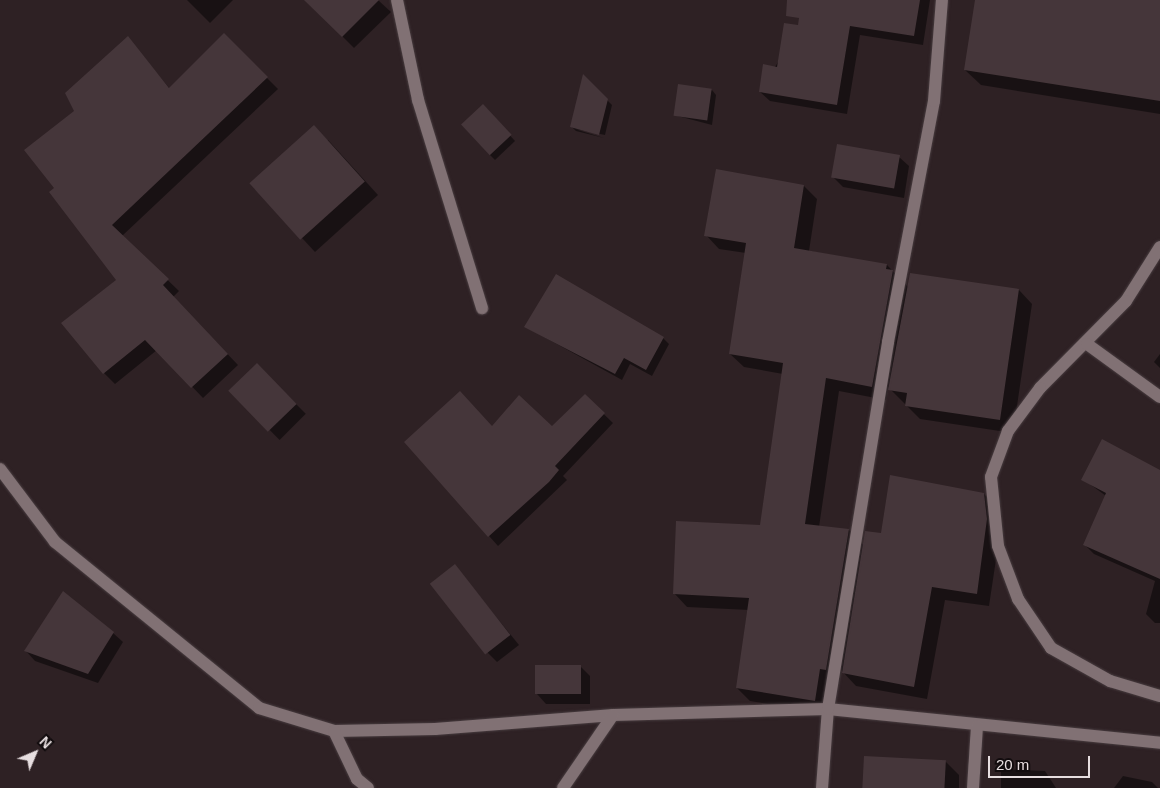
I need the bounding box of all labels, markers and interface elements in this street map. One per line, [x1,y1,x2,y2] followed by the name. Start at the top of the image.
[10,728,60,778] north arrow
[36,733,55,752] text: N
[990,746,1092,778] scale bar
[996,756,1029,773] text: 20 m

